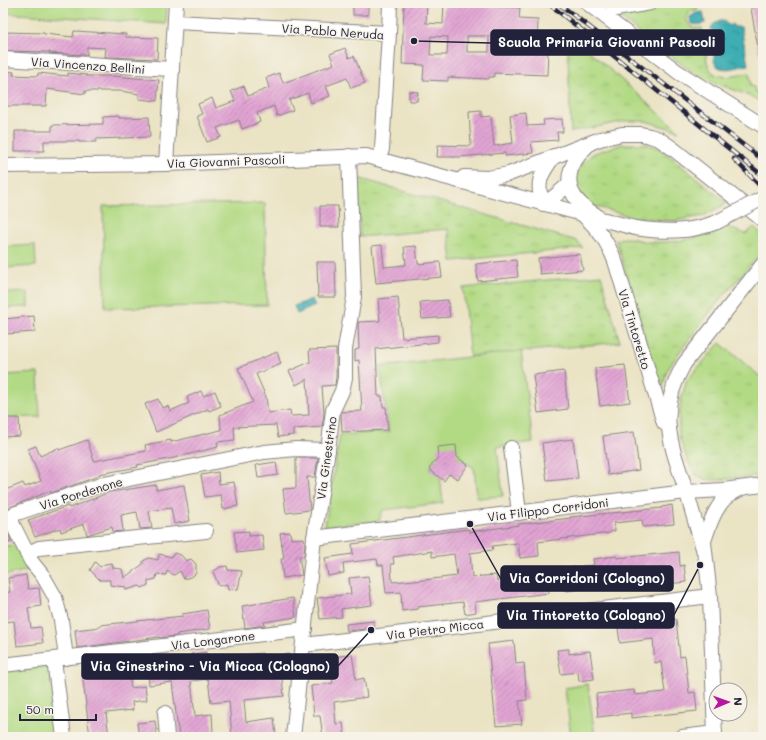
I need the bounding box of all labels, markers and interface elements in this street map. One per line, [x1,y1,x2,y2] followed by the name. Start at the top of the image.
[281,19,385,43] street label: Via Pablo Neruda
[491,30,724,55] callout: Scuola Primaria Giovanni Pascoli
[498,33,716,50] text: Scuola Primaria Giovanni Pascoli
[30,53,146,77] street label: Via Vincenzo Bellini
[166,151,286,171] street label: Via Giovanni Pascoli
[615,287,655,371] street label: Via Tintoretto
[312,415,340,501] street label: Via Ginestrino
[38,473,124,513] street label: Via Pordenone
[486,494,610,524] street label: Via Filippo Corridoni
[501,566,673,591] callout: Via Corridoni (Cologno)
[509,569,665,586] text: Via Corridoni (Cologno)
[498,603,674,628] callout: Via Tintoretto (Cologno)
[506,606,666,623] text: Via Tintoretto (Cologno)
[385,615,485,643] street label: Via Pietro Micca
[170,627,256,653] street label: Via Longarone
[82,654,338,679] callout: Via Ginestrino - Via Micca (Cologno)
[90,657,330,674] text: Via Ginestrino - Via Micca (Cologno)
[708,682,748,722] north arrow
[20,696,96,722] scale bar
[731,697,746,706] text: N
[26,701,54,717] text: 50 m

